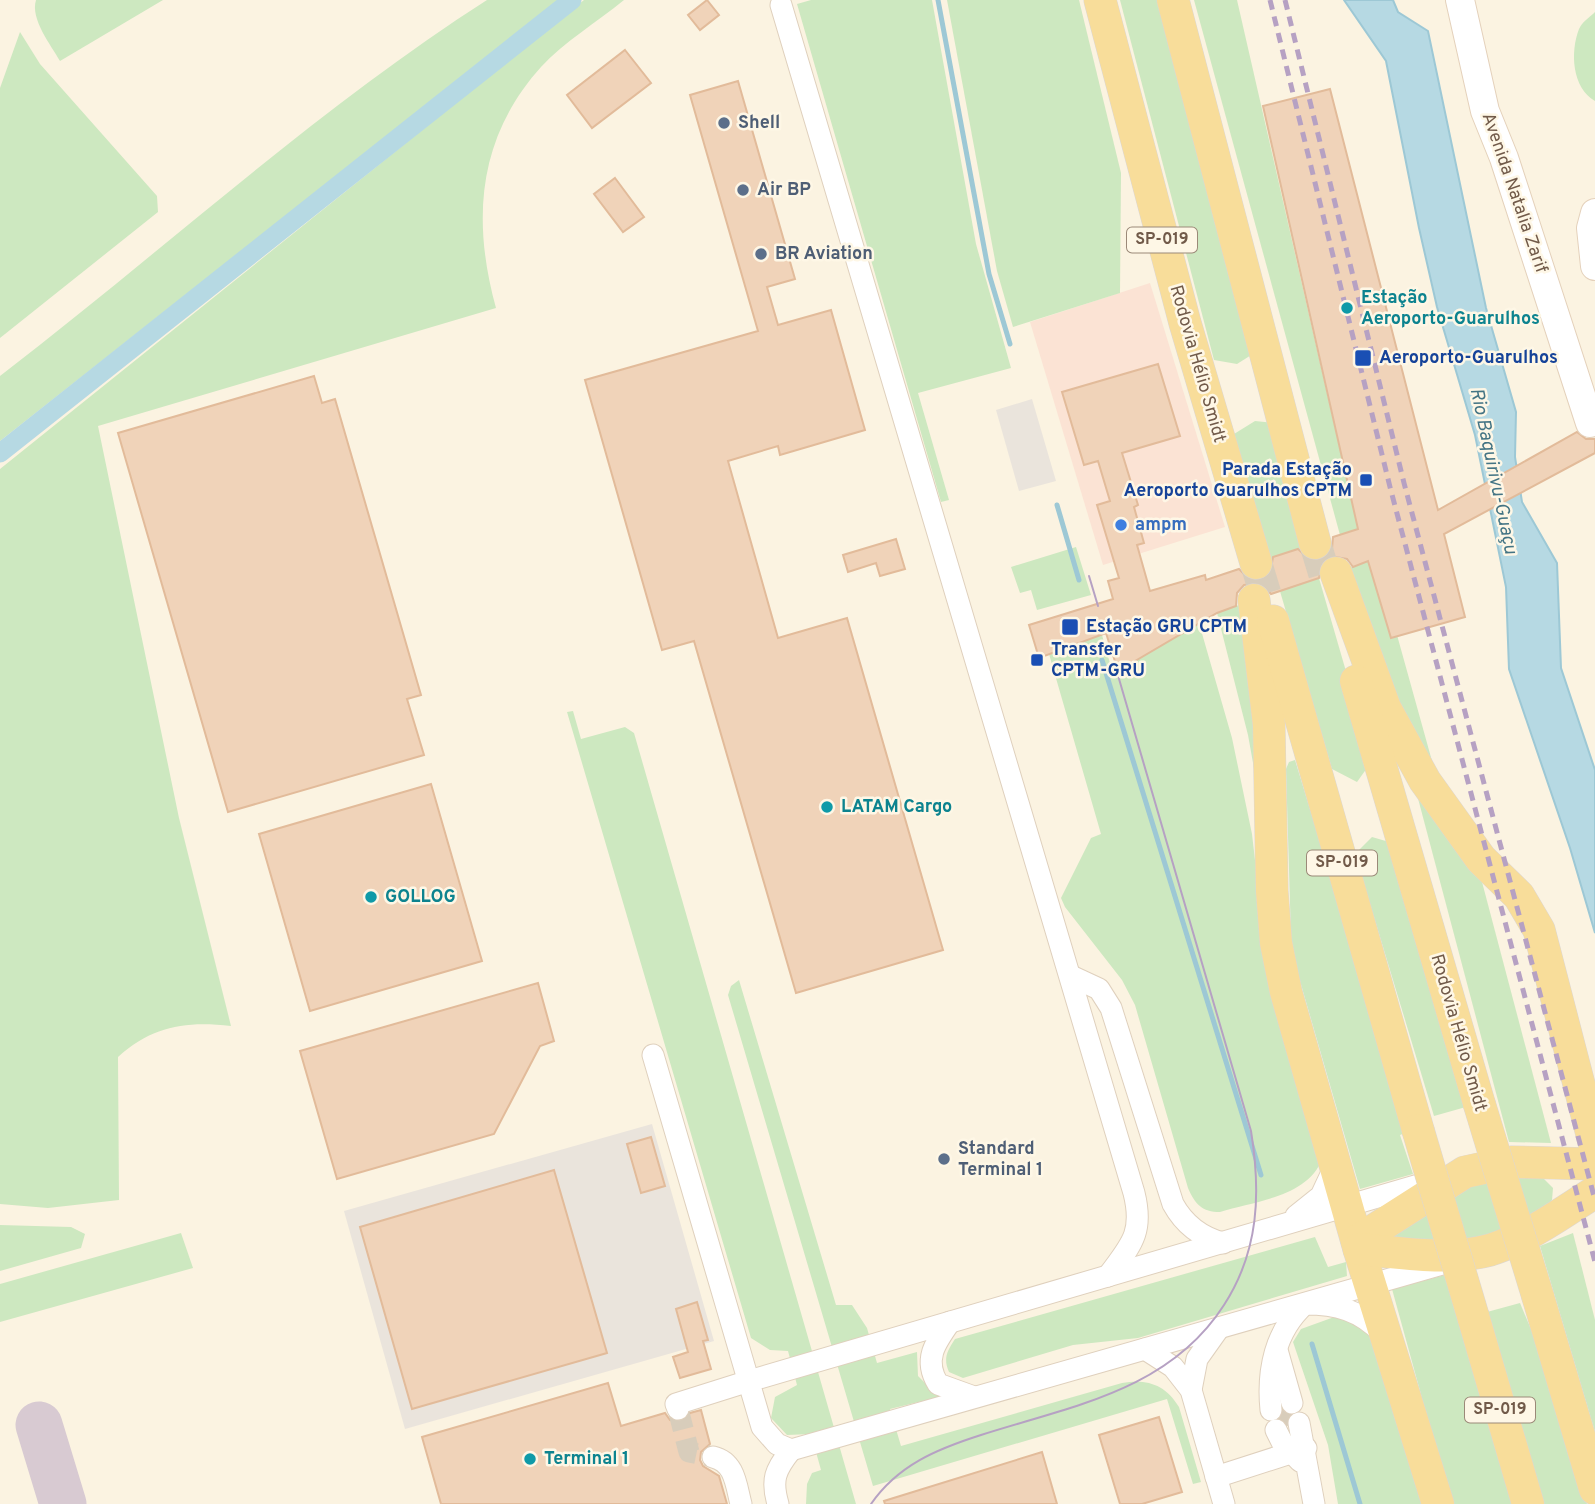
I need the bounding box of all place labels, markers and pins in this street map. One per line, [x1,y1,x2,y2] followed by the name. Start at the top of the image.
[738,112,780,135] place label: Shell
[716,115,732,131] marker: Shell
[757,179,811,202] place label: Air BP
[735,182,751,198] marker: Air BP
[775,243,873,266] place label: BR Aviation
[753,246,769,262] marker: BR Aviation
[1361,287,1540,331] place label: Estação Aeroporto-Guarulhos
[1339,300,1355,316] marker: Estação Aeroporto-Guarulhos
[1379,347,1558,370] place label: Aeroporto-Guarulhos
[1353,348,1373,368] marker: Aeroporto-Guarulhos
[1124,459,1352,503] place label: Parada Estação Aeroporto Guarulhos CPTM
[1358,472,1374,488] marker: Parada Estação Aeroporto Guarulhos CPTM
[1135,514,1187,537] place label: ampm
[1113,517,1129,533] marker: ampm
[1086,616,1247,639] place label: Estação GRU CPTM
[1060,617,1080,637] marker: Estação GRU CPTM
[1051,639,1145,683] place label: Transfer CPTM-GRU
[1029,652,1045,668] marker: Transfer CPTM-GRU
[841,796,952,819] place label: LATAM Cargo
[819,799,835,815] marker: LATAM Cargo
[385,886,456,909] place label: GOLLOG
[363,889,379,905] marker: GOLLOG
[958,1138,1043,1182] place label: Standard Terminal 1
[936,1151,952,1167] marker: Standard Terminal 1
[544,1448,629,1471] place label: Terminal 1
[522,1451,538,1467] marker: Terminal 1

